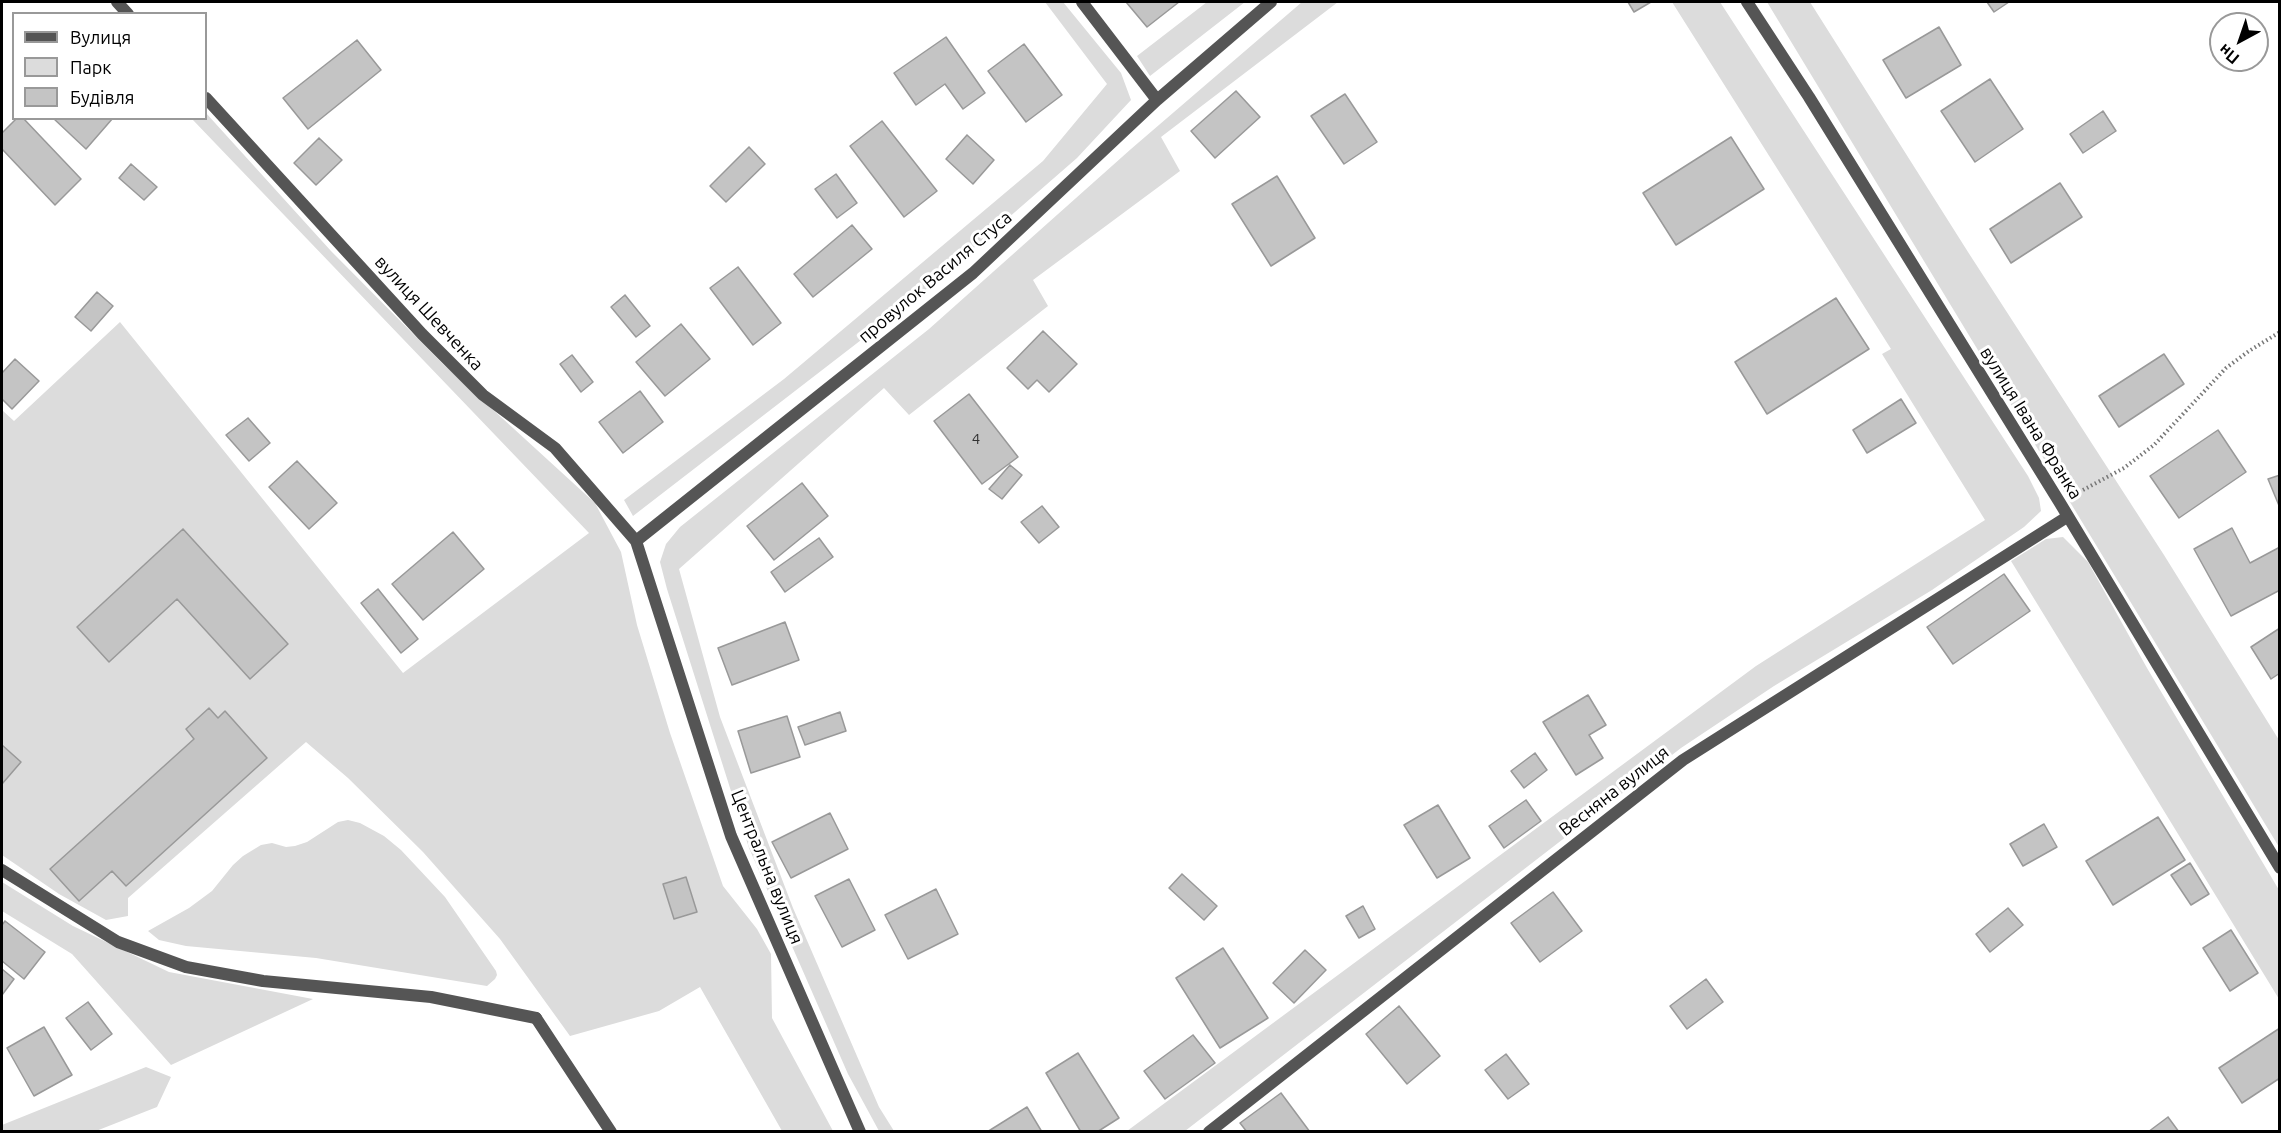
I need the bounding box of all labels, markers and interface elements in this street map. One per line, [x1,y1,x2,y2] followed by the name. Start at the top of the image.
[12,12,207,120] legend
[2209,12,2269,72] north arrow
[70,27,131,47] text: Вулиця
[2215,41,2243,68] text: Пн
[70,57,111,77] text: Парк
[70,87,135,107] text: Будівля
[854,207,1016,347] street label: провулок Василя Стуса
[370,251,488,375] street label: вулиця Шевченка
[1975,343,2087,503] street label: вулиця Івана Франка
[972,430,980,448] house number: 4
[1555,741,1673,841] street label: Весняна вулиця
[726,787,808,947] street label: Центральна вулиця

